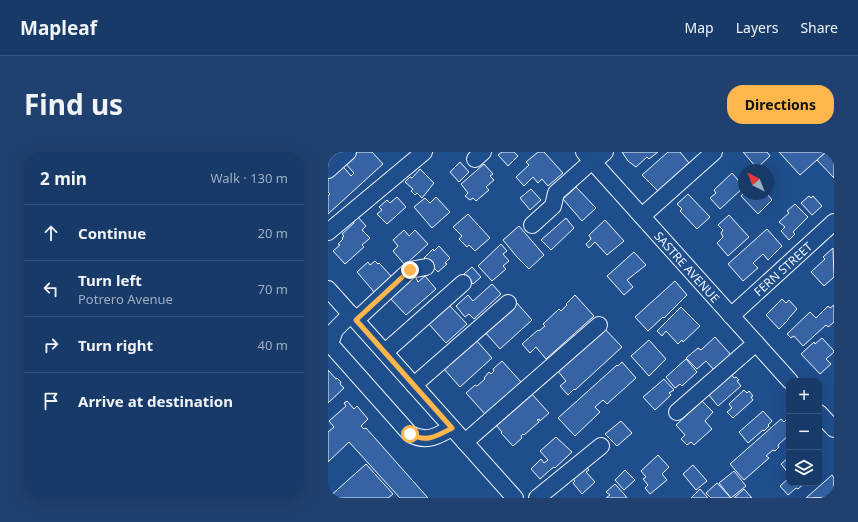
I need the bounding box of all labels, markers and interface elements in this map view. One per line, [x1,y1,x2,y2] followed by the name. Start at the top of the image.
[20,15,97,41] text: Mapleaf
[685,18,714,37] text: Map
[736,18,778,37] text: Layers
[800,18,838,37] text: Share
[24,85,123,123] text: Find us
[727,85,834,124] button: Directions
[738,164,774,200] north arrow
[40,167,87,190] text: 2 min
[210,169,288,187] text: Walk · 130 m
[40,222,62,244] icon: ahead
[78,223,146,243] text: Continue
[258,224,288,242] text: 20 m
[650,228,724,306] street label: SASTRE AVENUE
[750,238,816,300] street label: FERN STREET
[401,261,419,279] route end
[78,270,142,290] text: Turn left
[40,278,62,300] icon: left
[258,280,288,298] text: 70 m
[78,290,173,308] text: Potrero Avenue
[40,334,62,356] icon: right
[78,335,153,355] text: Turn right
[258,336,288,354] text: 40 m
[786,378,822,486] map controls
[786,378,822,414] button: +
[40,390,62,412] icon: arrive
[78,391,233,411] text: Arrive at destination
[786,414,822,450] button: −
[401,425,419,443] route start
[786,450,822,486] button: layers

